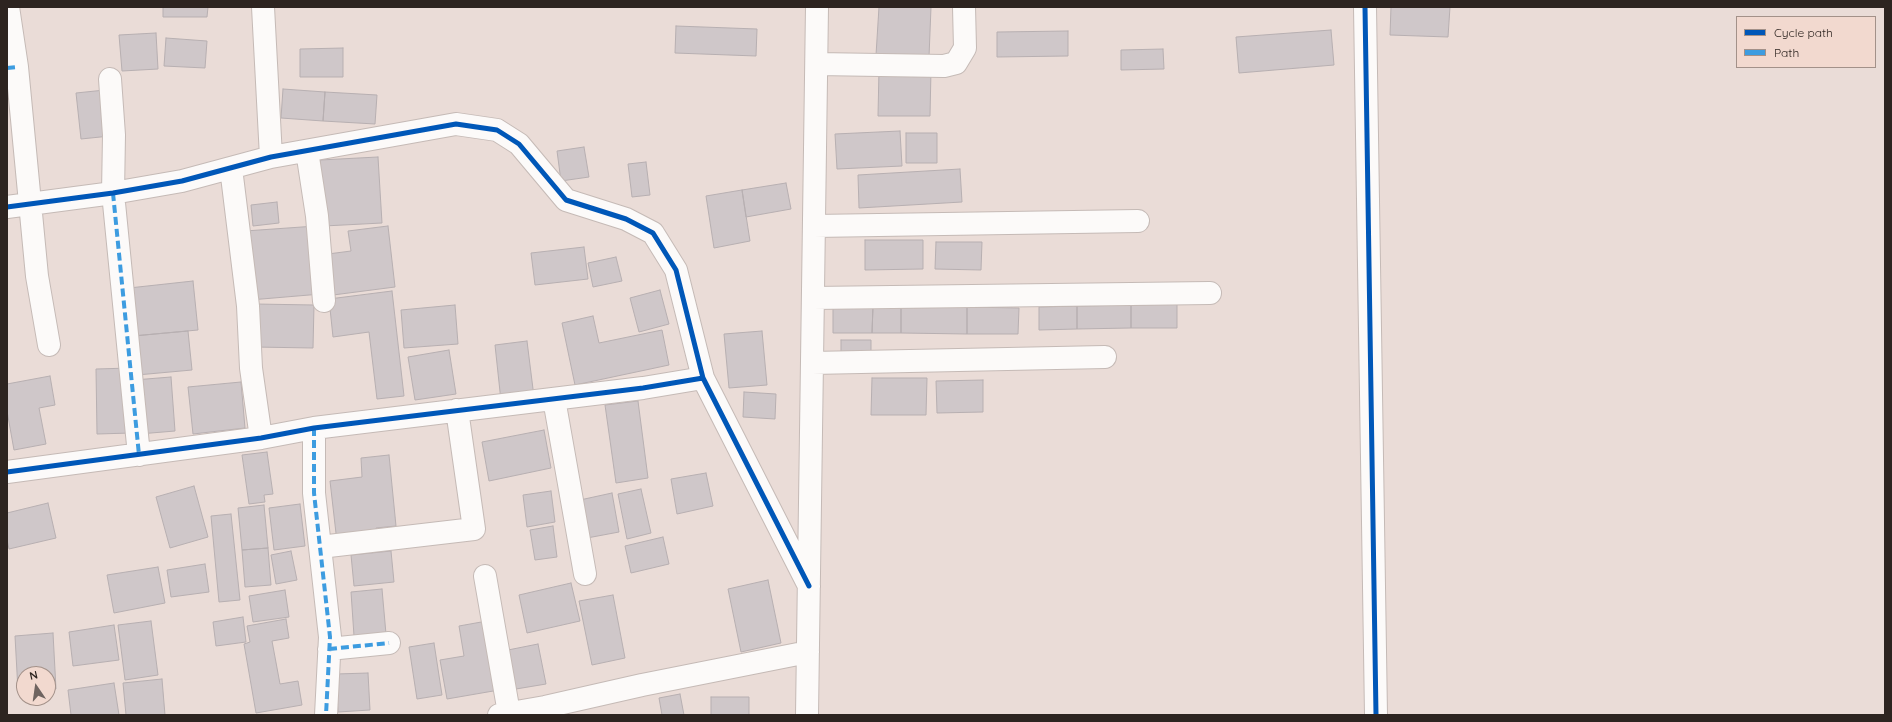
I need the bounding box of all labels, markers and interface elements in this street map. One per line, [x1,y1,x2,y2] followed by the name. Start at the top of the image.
[1736,16,1876,68] legend
[1774,25,1833,40] text: Cycle path
[1774,45,1799,60] text: Path
[16,666,56,706] north arrow
[28,668,39,683] text: N

